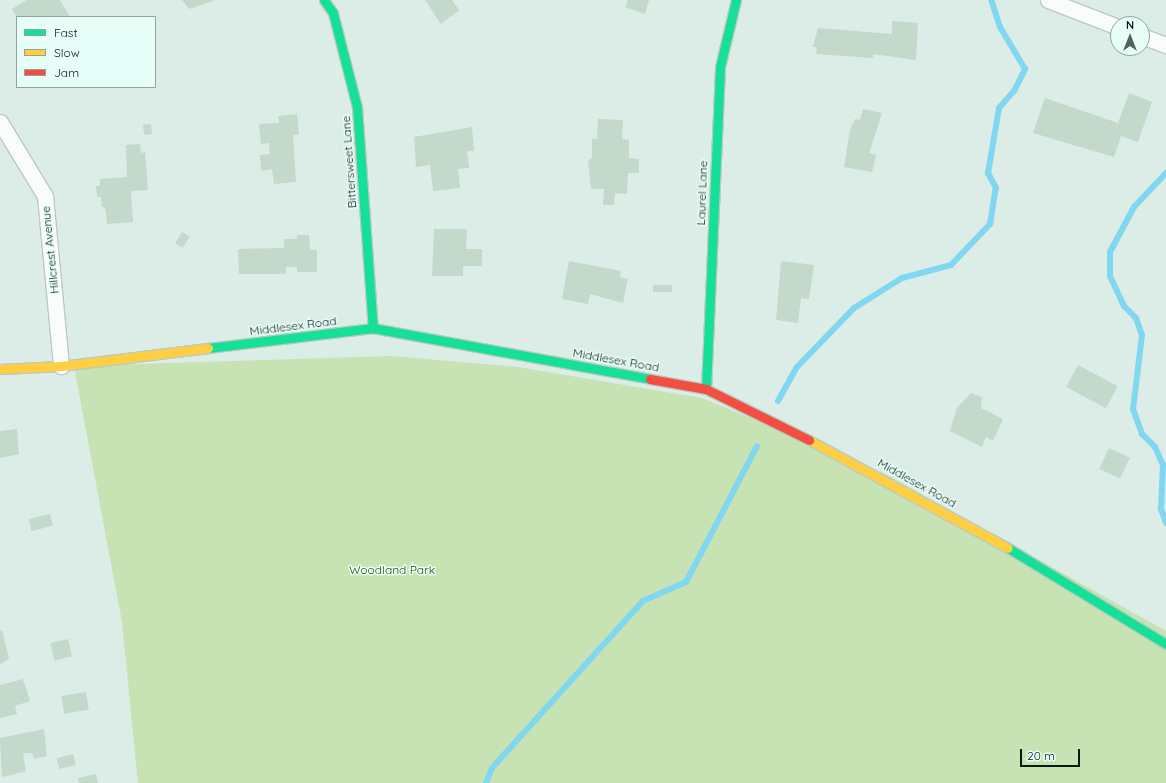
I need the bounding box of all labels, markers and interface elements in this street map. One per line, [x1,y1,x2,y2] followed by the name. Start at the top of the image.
[16,16,156,88] legend
[1110,16,1150,56] north arrow
[1126,18,1134,32] text: N
[54,25,78,40] text: Fast
[54,45,80,60] text: Slow
[54,65,79,80] text: Jam
[339,115,359,209] street label: Bittersweet Lane
[694,160,710,226] street label: Laurel Lane
[38,206,62,294] street label: Hillcrest Avenue
[249,314,337,338] street label: Middlesex Road
[572,345,660,375] street label: Middlesex Road
[875,455,959,511] street label: Middlesex Road
[349,563,435,577] park label: Woodland Park
[1022,741,1082,767] scale bar
[1027,748,1055,763] text: 20 m

